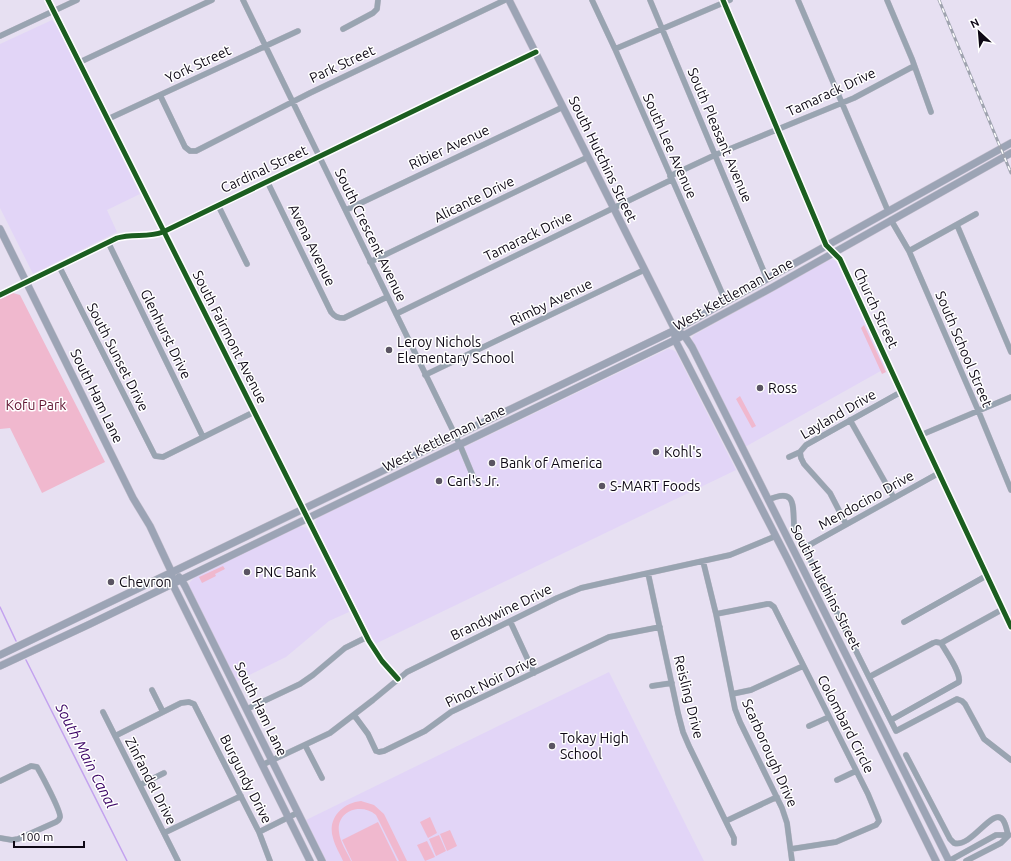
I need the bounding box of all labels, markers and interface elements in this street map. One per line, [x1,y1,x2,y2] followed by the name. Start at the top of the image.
[959,12,999,52] north arrow
[968,16,981,30] text: N
[163,42,234,86] street label: York Street
[307,42,378,86] street label: Park Street
[784,64,878,120] street label: Tamarack Drive
[684,65,756,205] street label: South Pleasant Avenue
[640,91,700,201] street label: South Lee Avenue
[566,94,641,225] street label: South Hutchins Street
[406,121,492,173] street label: Ribier Avenue
[218,142,310,196] street label: Cardinal Street
[332,166,410,304] street label: South Crescent Avenue
[431,173,517,225] street label: Alicante Drive
[285,201,339,289] street label: Avena Avenue
[481,208,575,264] street label: Tamarack Drive
[670,254,796,334] street label: West Kettleman Lane
[850,265,902,351] street label: Church Street
[189,268,271,406] street label: South Fairmont Avenue
[507,275,595,329] street label: Rimby Avenue
[137,287,195,381] street label: Glenhurst Drive
[932,289,996,410] street label: South School Street
[84,300,152,414] street label: South Sunset Drive
[397,334,515,366] place label: Leroy Nichols Elementary School
[384,345,394,355] marker: Leroy Nichols Elementary School
[67,346,127,446] street label: South Ham Lane
[768,380,797,396] place label: Ross
[755,383,765,393] marker: Ross
[797,386,879,442] street label: Layland Drive
[6,397,66,413] park label: Kofu Park
[380,401,508,475] street label: West Kettleman Lane
[664,444,702,460] place label: Kohl's
[651,447,661,457] marker: Kohl's
[500,455,602,471] place label: Bank of America
[487,458,497,468] marker: Bank of America
[815,467,917,533] street label: Mendocino Drive
[447,473,499,489] place label: Carl's Jr.
[434,476,444,486] marker: Carl's Jr.
[610,478,700,494] place label: S-MART Foods
[597,481,607,491] marker: S-MART Foods
[788,522,865,652] street label: South Hutchins Street
[255,564,316,580] place label: PNC Bank
[242,567,252,577] marker: PNC Bank
[119,574,172,590] place label: Chevron
[106,577,116,587] marker: Chevron
[448,581,554,643] street label: Brandywine Drive
[443,652,539,710] street label: Pinot Noir Drive
[671,654,707,740] street label: Reisling Drive
[231,659,291,759] street label: South Ham Lane
[814,672,878,776] street label: Colombard Circle
[739,697,801,809] street label: Scarborough Drive
[52,699,121,812] water label: South Main Canal
[560,730,629,762] place label: Tokay High School
[217,732,275,826] street label: Burgundy Drive
[122,735,180,827] street label: Zinfandel Drive
[547,741,557,751] marker: Tokay High School
[14,823,84,849] scale bar
[20,830,53,843] text: 100 m

